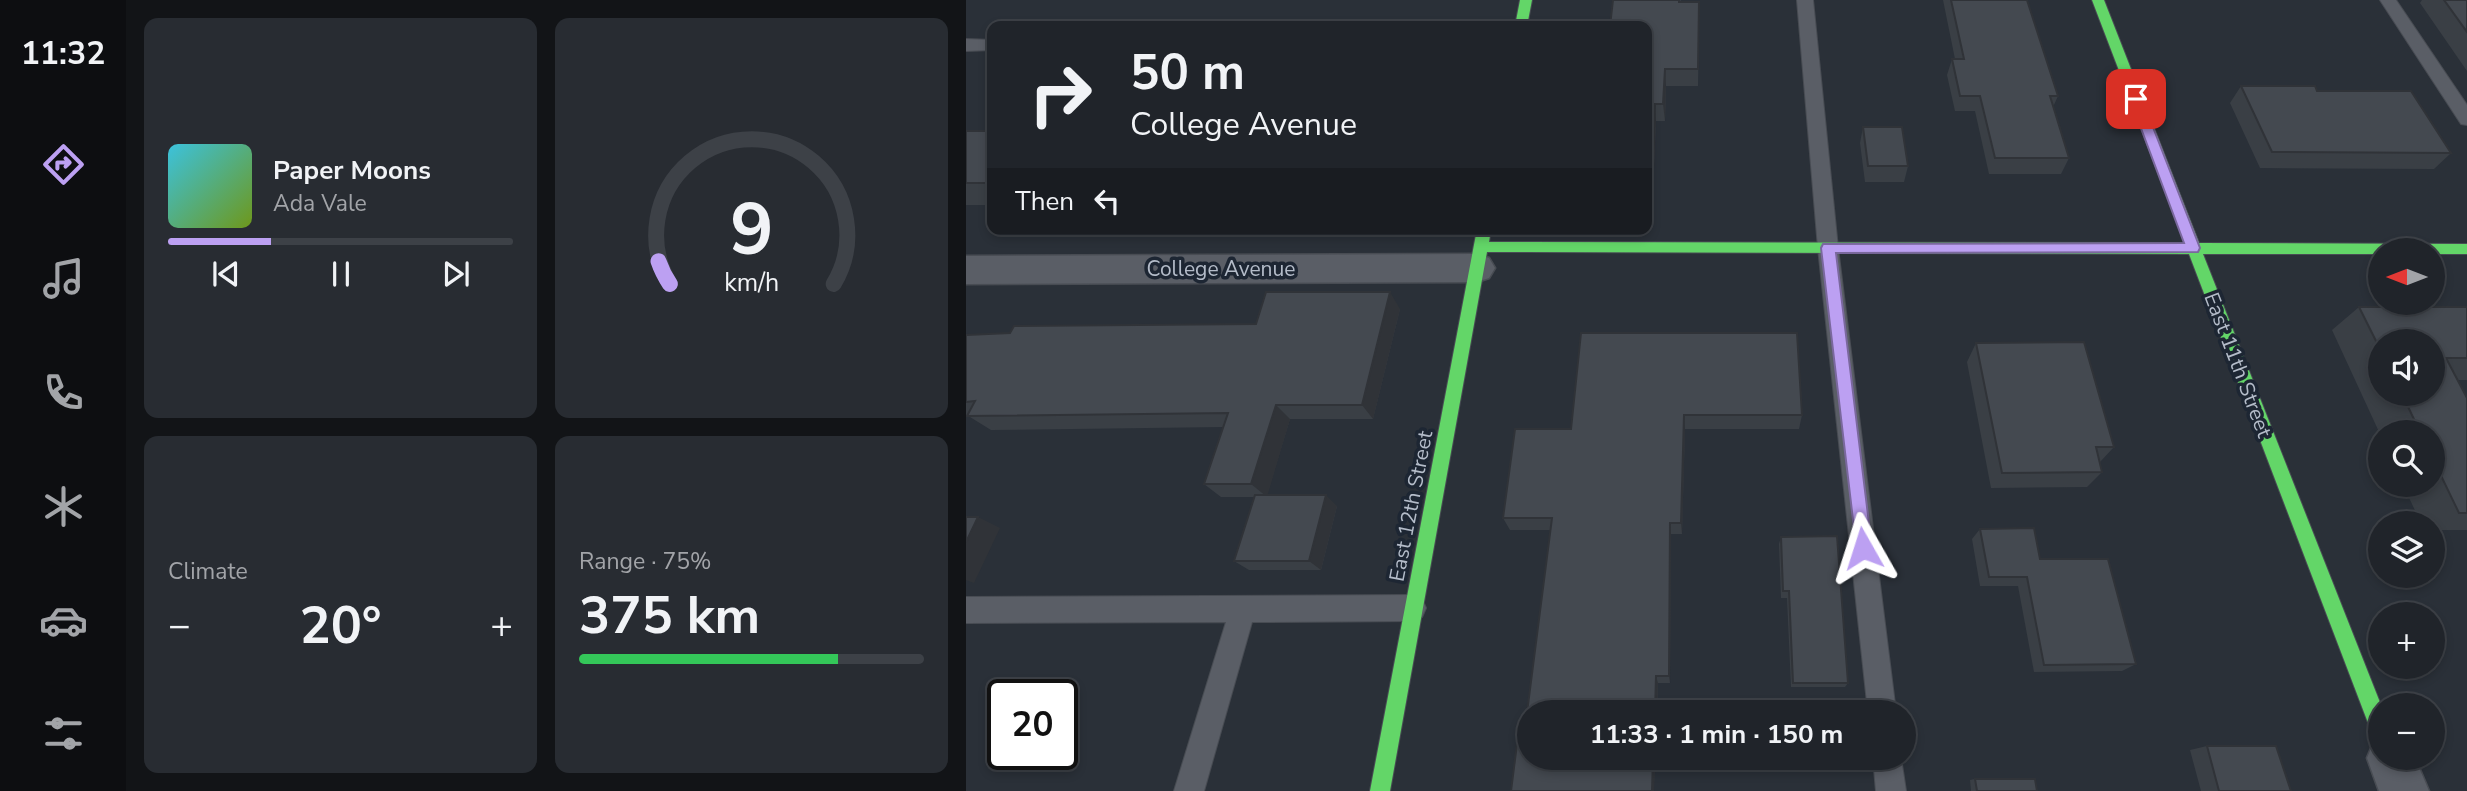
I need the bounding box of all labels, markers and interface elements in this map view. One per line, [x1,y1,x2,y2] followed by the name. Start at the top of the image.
[21,32,105,75] text: 11:32
[1130,39,1245,106] text: 50 m
[1015,49,1106,140] icon: right
[2106,69,2166,129] pin
[2117,80,2155,118] icon: arrive
[1130,103,1357,146] text: College Avenue
[39,140,88,189] icon: directions
[273,153,431,188] text: Paper Moons
[730,181,773,281] text: 9
[1088,182,1126,220] icon: left
[1015,184,1074,219] text: Then
[273,188,367,219] text: Ada Vale
[2368,238,2445,315] north arrow
[2368,238,2445,770] map controls
[39,254,88,303] icon: music
[207,255,245,293] icon: previous
[322,255,360,293] icon: pause
[437,255,475,293] icon: next
[1147,255,1295,283] street label: College Avenue
[724,266,779,300] text: km/h
[2197,288,2279,442] street label: East 11th Street
[2368,329,2445,406] button: sound
[39,368,88,417] icon: phone
[2368,420,2445,497] button: search
[1383,428,1439,584] street label: East 12th Street
[39,482,88,531] icon: climate
[1826,511,1900,585] position arrow
[2368,511,2445,588] button: layers
[579,546,711,577] text: Range · 75%
[168,556,248,587] text: Climate
[579,580,760,651] text: 375 km
[299,590,382,661] text: 20°
[39,596,88,645] icon: car
[168,600,191,651] text: −
[490,600,513,651] text: +
[2368,602,2445,679] button: +
[987,679,1078,770] speed limit sign: 20
[2368,693,2445,770] button: −
[39,709,88,758] icon: filters
[1590,717,1843,752] text: 11:33 · 1 min · 150 m

